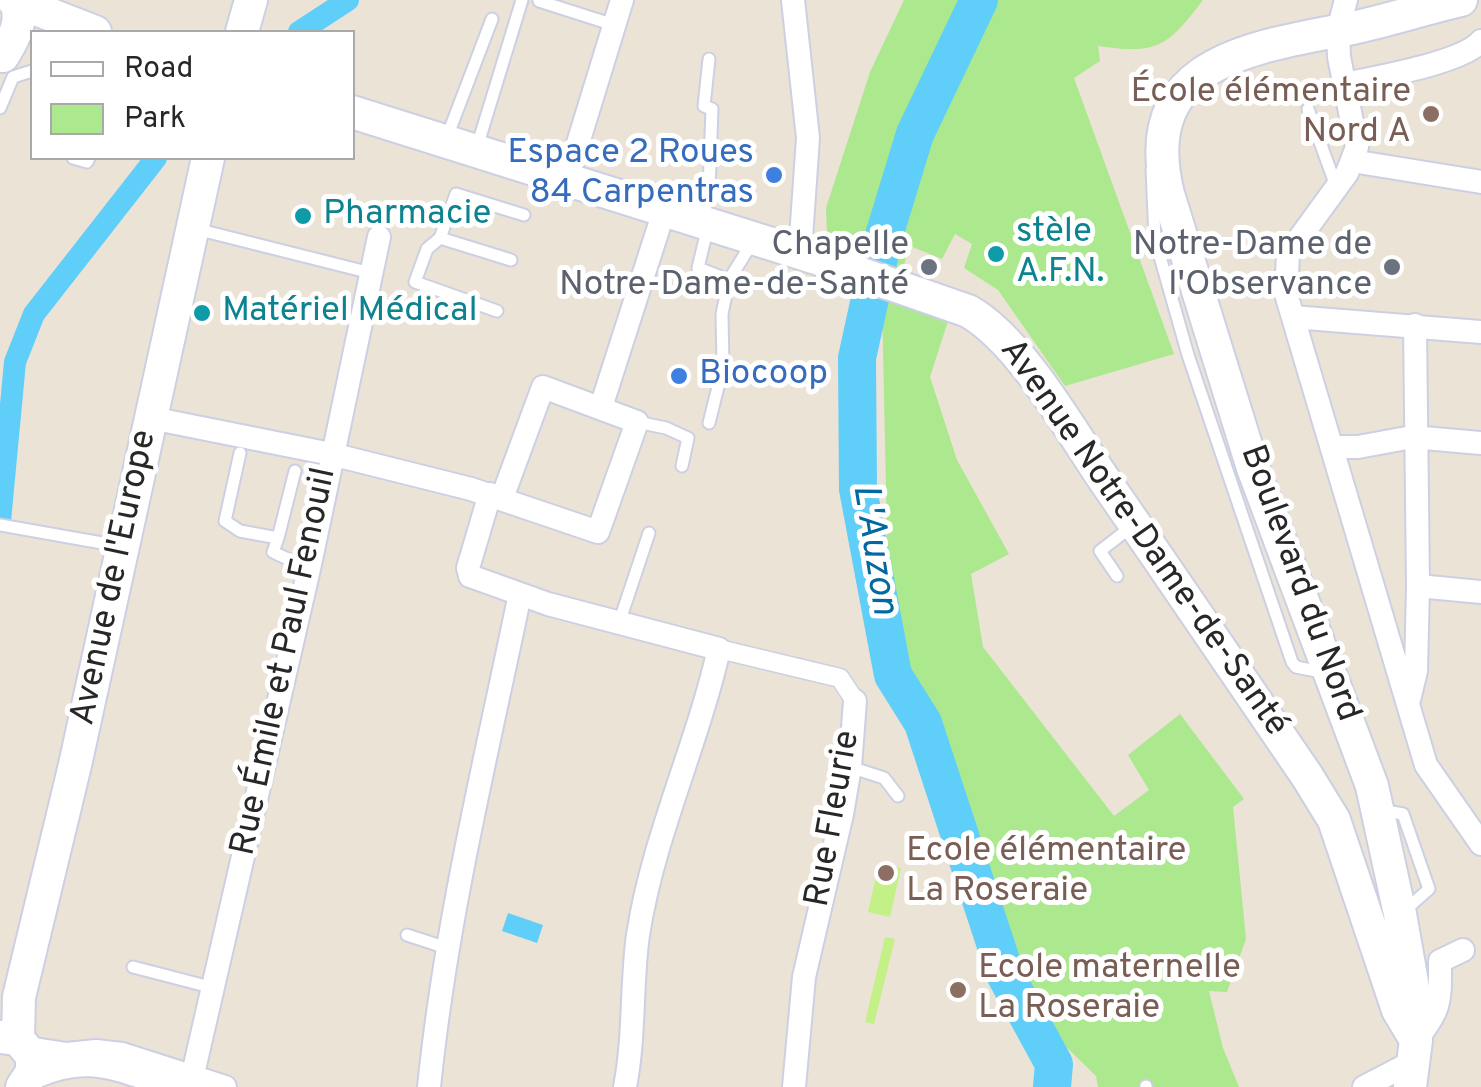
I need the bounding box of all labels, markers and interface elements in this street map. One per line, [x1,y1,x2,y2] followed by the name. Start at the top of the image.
[30,30,355,160] legend
[124,51,193,88] text: Road
[1131,73,1411,155] place label: École élémentaire Nord A
[124,101,186,138] text: Park
[1420,103,1442,125] marker: École élémentaire Nord A
[507,134,754,216] place label: Espace 2 Roues 84 Carpentras
[763,164,785,186] marker: Espace 2 Roues 84 Carpentras
[323,195,491,237] place label: Pharmacie
[292,205,314,227] marker: Pharmacie
[1016,213,1104,295] place label: stèle A.F.N.
[559,226,909,308] place label: Chapelle Notre-Dame-de-Santé
[1133,226,1372,308] place label: Notre-Dame de l'Observance
[985,243,1007,265] marker: stèle A.F.N.
[918,256,940,278] marker: Chapelle Notre-Dame-de-Santé
[1381,256,1403,278] marker: Notre-Dame de l'Observance
[222,292,478,334] place label: Matériel Médical
[191,302,213,324] marker: Matériel Médical
[988,332,1296,746] street label: Avenue Notre-Dame-de-Santé
[699,355,828,397] place label: Biocoop
[668,365,690,387] marker: Biocoop
[64,427,168,729] street label: Avenue de l'Europe
[1229,440,1367,728] street label: Boulevard du Nord
[224,464,348,860] street label: Rue Émile et Paul Fenouil
[839,481,905,619] water label: L'Auzon
[799,728,871,910] street label: Rue Fleurie
[906,832,1186,914] place label: Ecole élémentaire La Roseraie
[875,862,897,884] marker: Ecole élémentaire La Roseraie
[978,949,1241,1031] place label: Ecole maternelle La Roseraie
[947,979,969,1001] marker: Ecole maternelle La Roseraie

